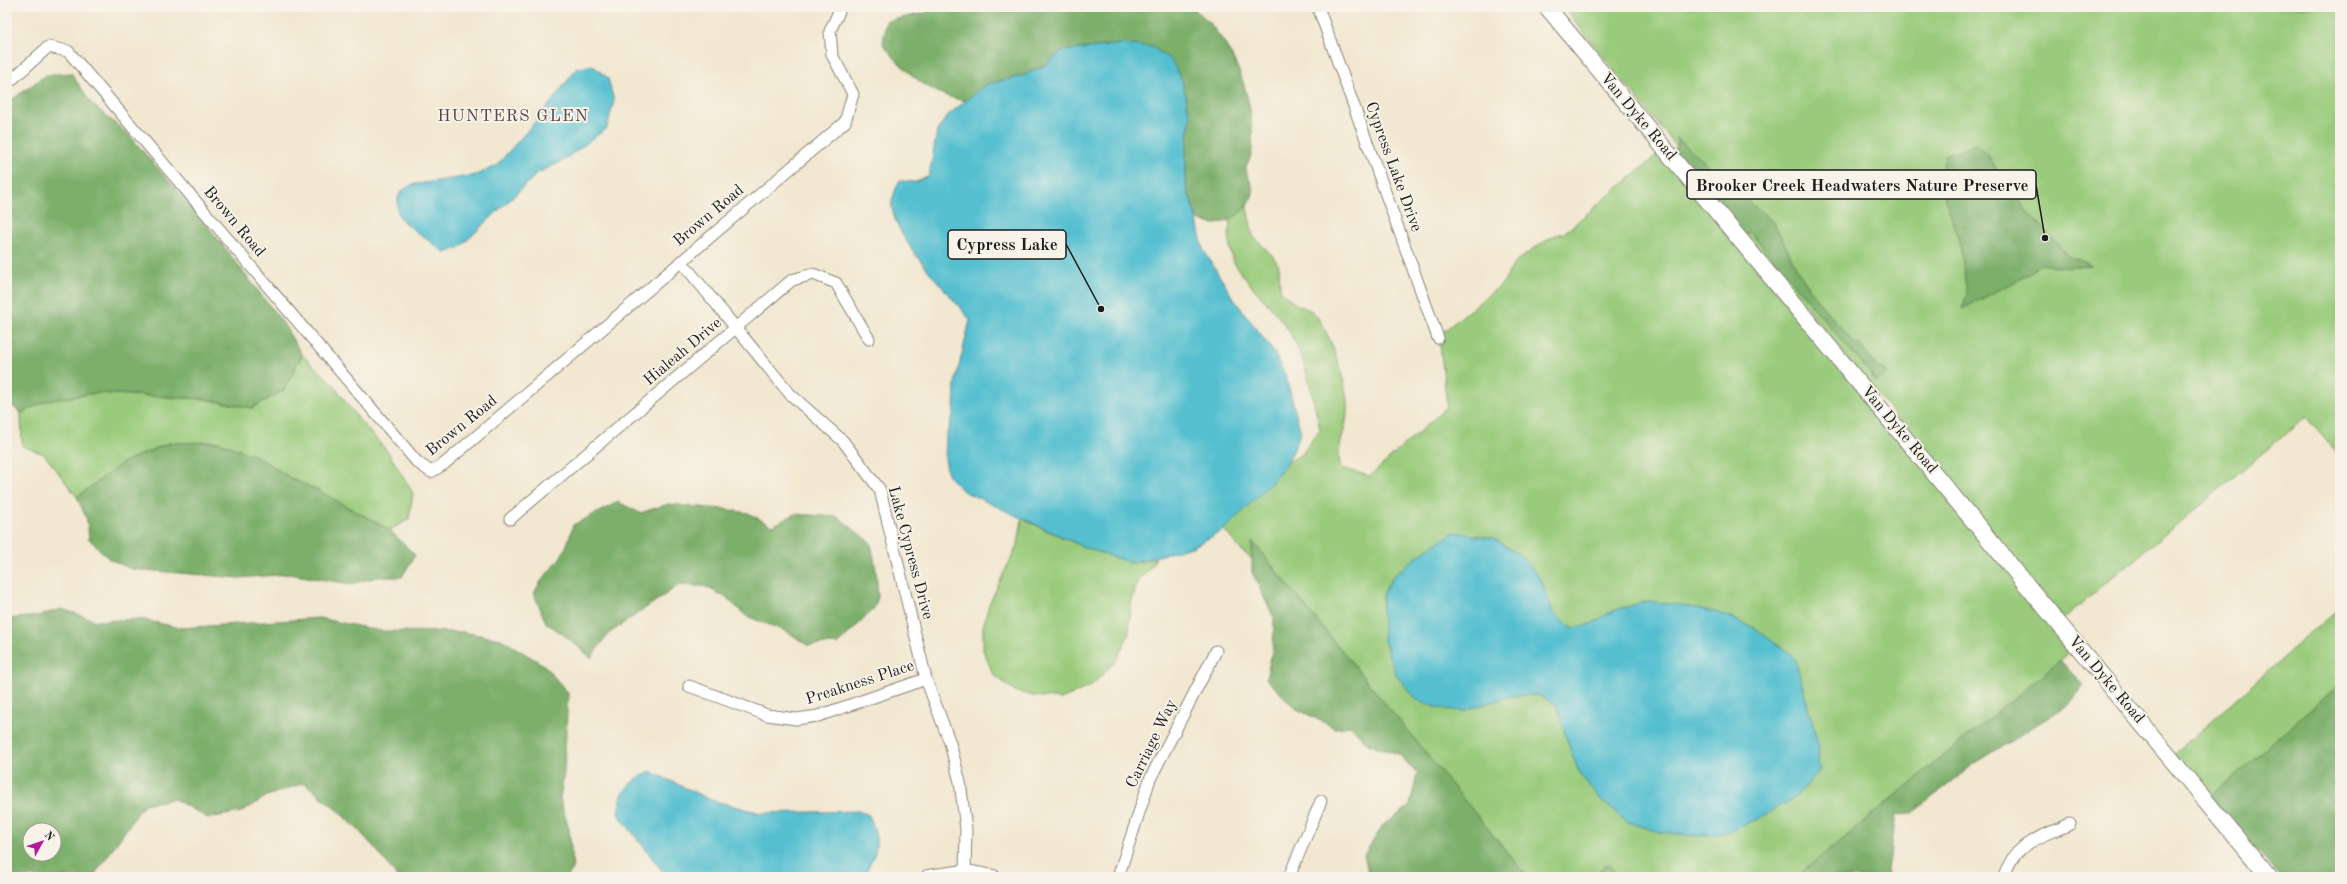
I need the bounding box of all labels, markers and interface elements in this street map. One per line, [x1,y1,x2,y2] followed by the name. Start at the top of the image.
[1597,70,1679,164] street label: Van Dyke Road
[1362,100,1424,234] street label: Cypress Lake Drive
[437,108,589,125] district label: HUNTERS GLEN
[1687,170,2036,199] callout: Brooker Creek Headwaters Nature Preserve
[1695,178,2029,195] text: Brooker Creek Headwaters Nature Preserve
[671,182,747,250] street label: Brown Road
[200,184,268,260] street label: Brown Road
[948,230,1066,259] callout: Cypress Lake
[956,237,1058,254] text: Cypress Lake
[641,315,725,389] street label: Hialeah Drive
[1858,383,1940,477] street label: Van Dyke Road
[423,393,501,459] street label: Brown Road
[885,485,935,621] street label: Lake Cypress Drive
[2065,633,2147,727] street label: Van Dyke Road
[804,658,916,708] street label: Preakness Place
[1124,697,1181,791] street label: Carriage Way
[22,822,62,862] north arrow
[42,830,56,844] text: N

